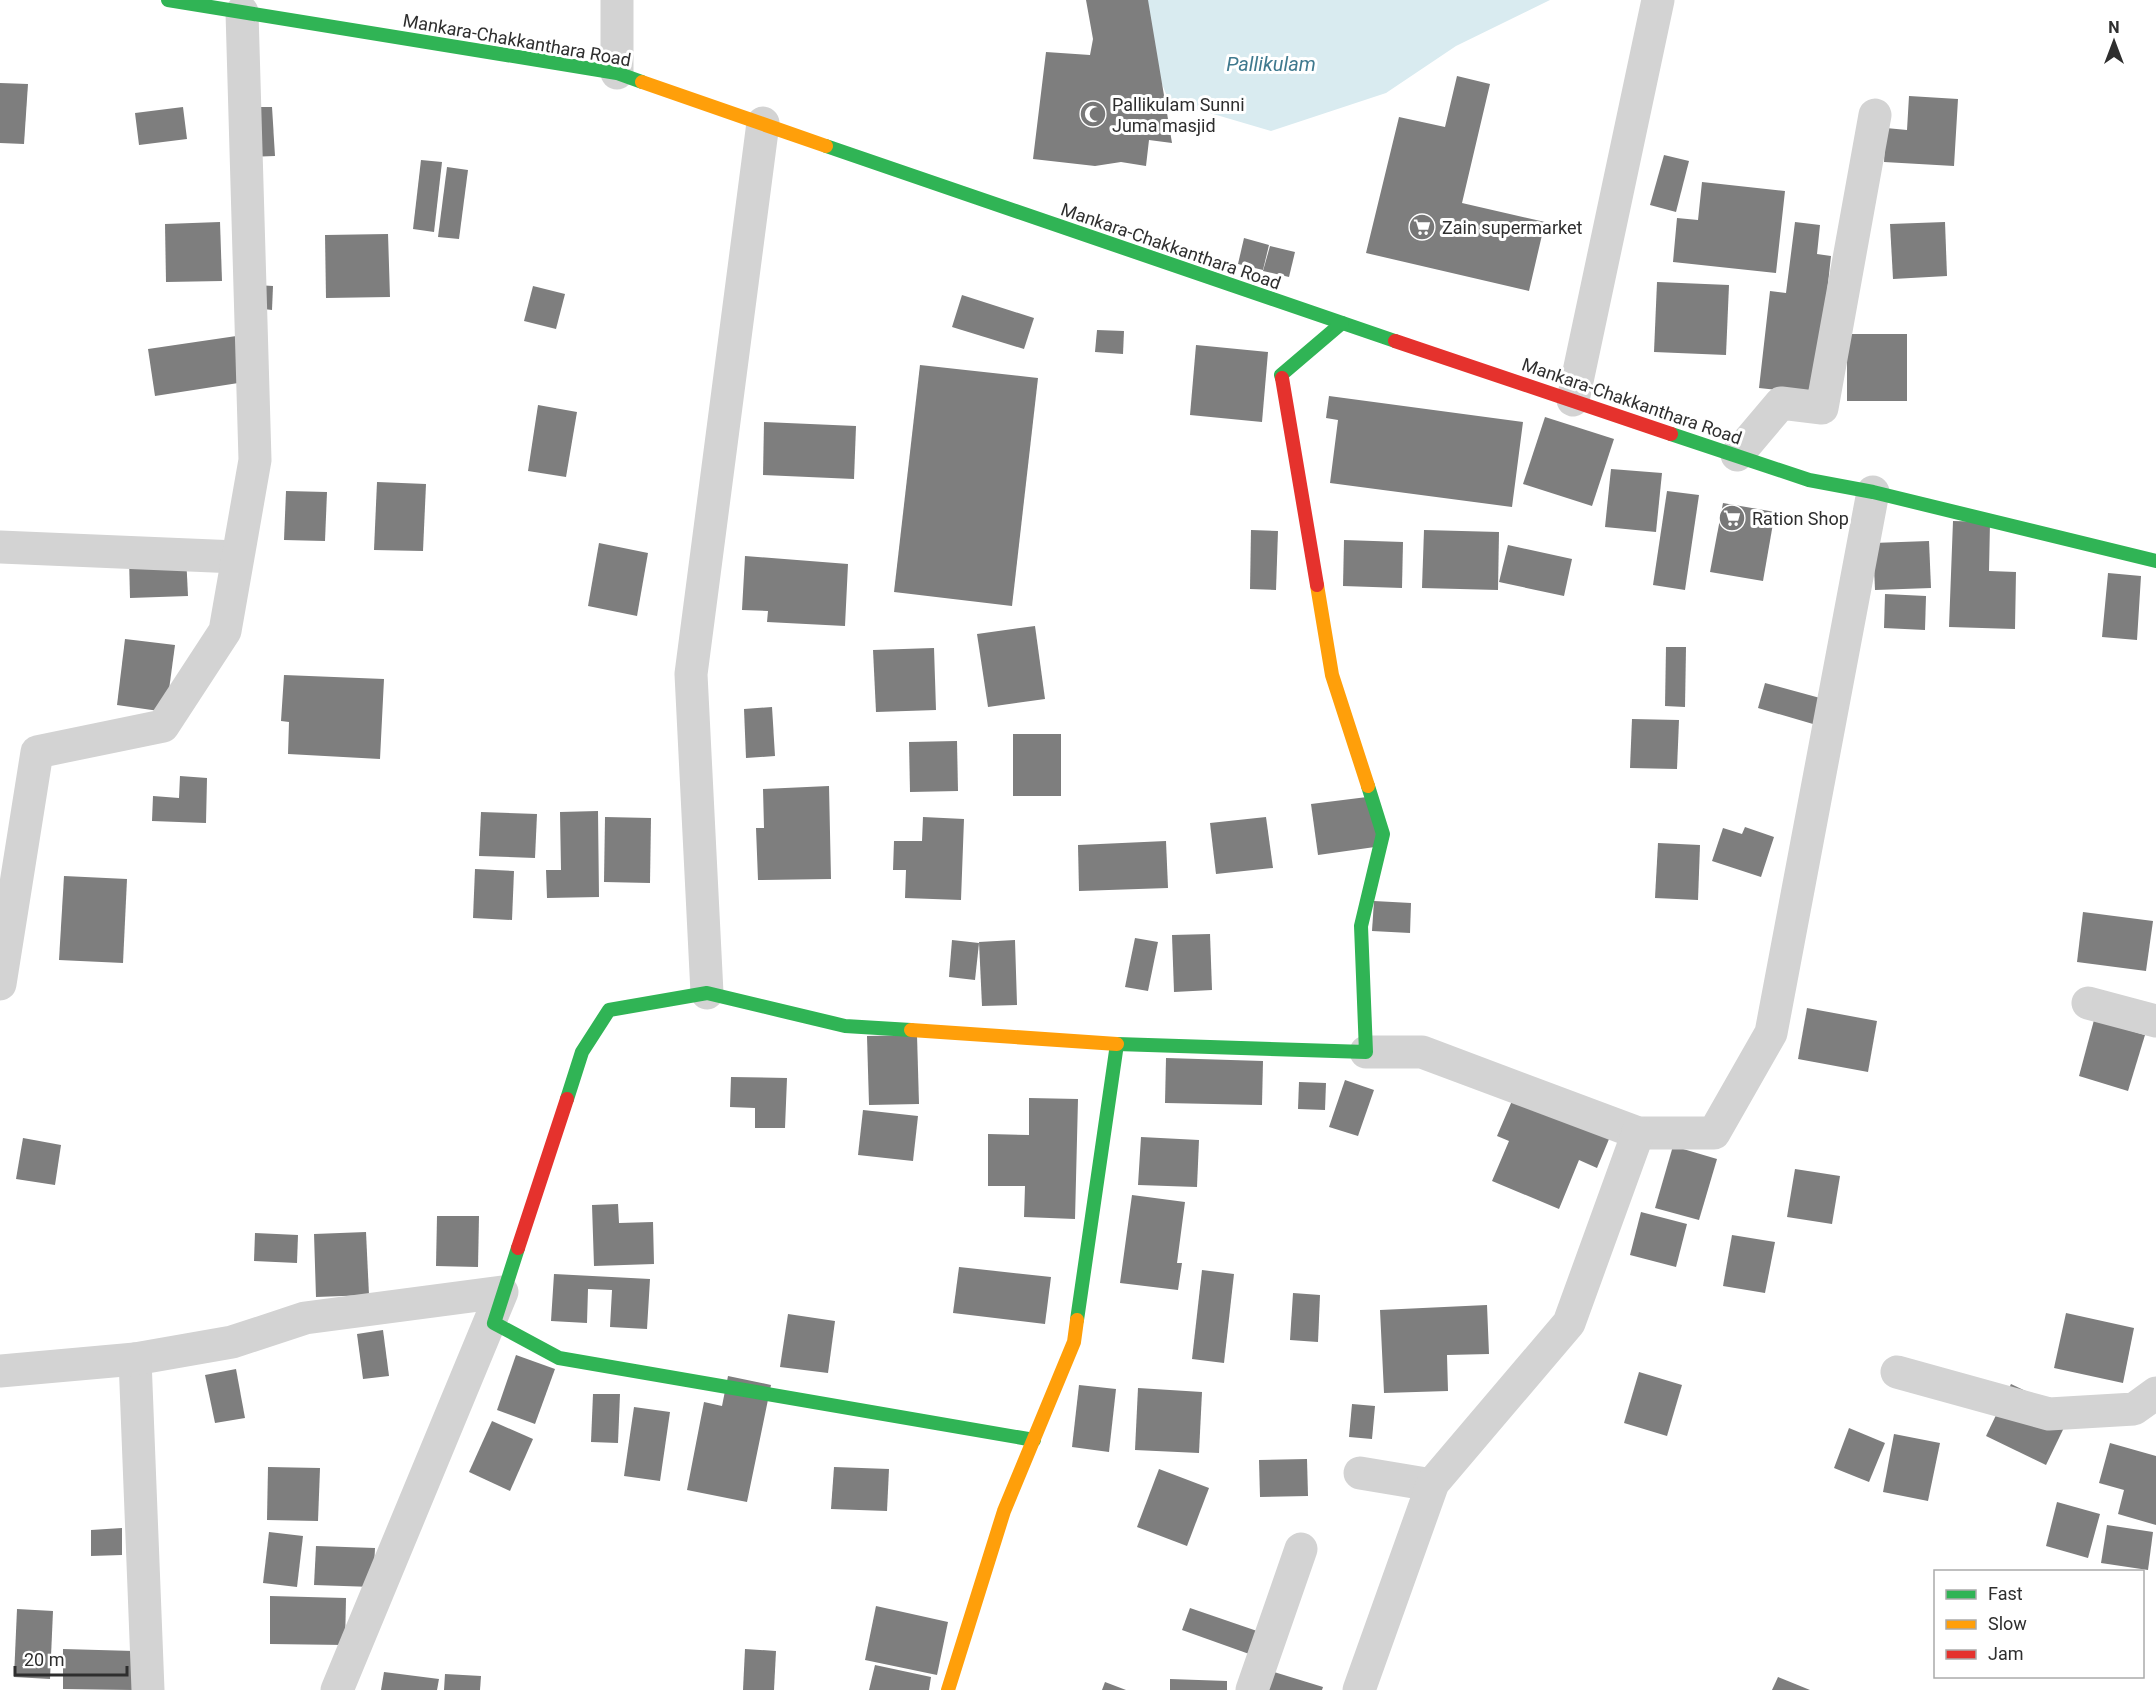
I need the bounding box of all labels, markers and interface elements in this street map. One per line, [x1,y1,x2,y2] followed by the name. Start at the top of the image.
[401,10,633,70] street label: Mankara-Chakkanthara Road
[2084,12,2144,72] north arrow
[2108,18,2120,37] text: N
[1226,52,1316,76] water label: Pallikulam
[1112,94,1245,136] place label: Pallikulam Sunni Juma masjid
[1078,99,1108,129] mosque icon: Pallikulam Sunni Juma masjid
[1058,198,1284,294] street label: Mankara-Chakkanthara Road
[1407,212,1437,242] supermarket icon: Zain supermarket
[1442,217,1582,238] place label: Zain supermarket
[1519,353,1745,449] street label: Mankara-Chakkanthara Road
[1717,503,1747,533] supermarket icon: Ration Shop
[1752,508,1849,529] place label: Ration Shop
[1934,1570,2144,1678] legend
[1988,1583,2023,1604] text: Fast
[1988,1613,2027,1634] text: Slow
[15,1639,128,1677] scale bar
[1988,1643,2024,1664] text: Jam
[24,1649,64,1670] text: 20 m

